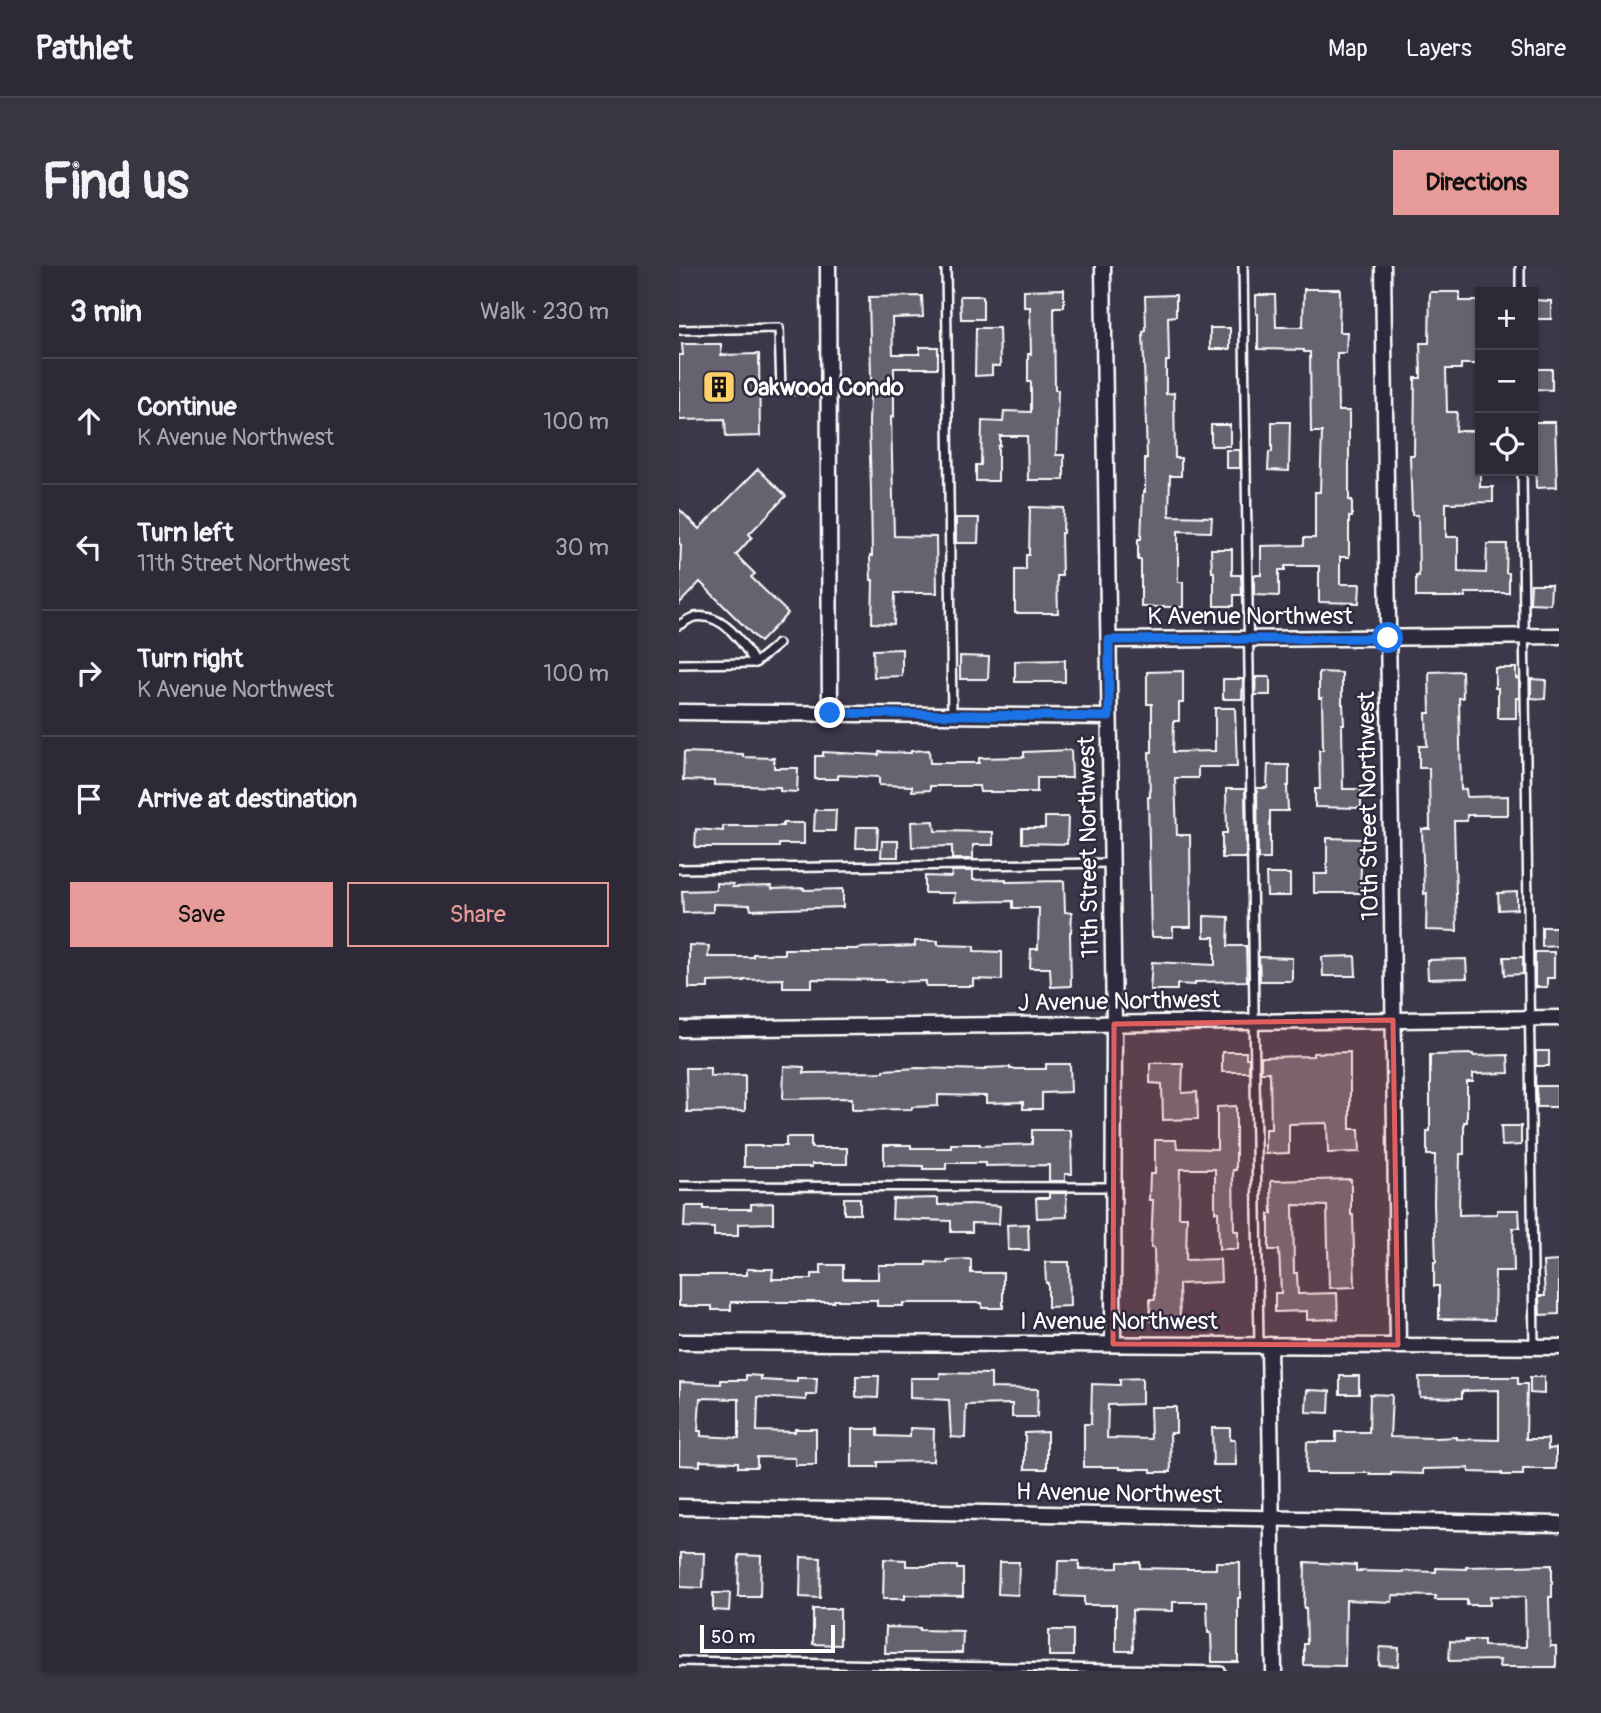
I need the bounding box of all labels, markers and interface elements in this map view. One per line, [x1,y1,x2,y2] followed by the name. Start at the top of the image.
[35,28,132,69] text: Pathlet
[1328,34,1368,63] text: Map
[1406,34,1472,63] text: Layers
[1510,34,1566,63] text: Share
[1393,150,1559,215] button: Directions
[42,152,189,213] text: Find us
[1475,287,1538,476] map controls
[1475,287,1538,350] button: +
[70,293,142,330] text: 3 min
[480,297,609,326] text: Walk · 230 m
[1475,350,1538,413] button: −
[700,368,738,406] building icon: Oakwood Condo
[743,373,904,402] place label: Oakwood Condo
[137,391,237,423] text: Continue
[70,402,108,440] icon: ahead
[543,407,609,436] text: 100 m
[1475,413,1538,476] button: locate
[137,423,334,452] text: K Avenue Northwest
[137,517,233,549] text: Turn left
[70,528,108,566] icon: left
[555,533,609,562] text: 30 m
[137,549,350,578] text: 11th Street Northwest
[1147,602,1353,631] street label: K Avenue Northwest
[1372,622,1403,653] route start
[137,643,243,675] text: Turn right
[70,654,108,692] icon: right
[543,659,609,688] text: 100 m
[137,675,334,704] text: K Avenue Northwest
[1352,691,1385,921] street label: 10th Street Northwest
[814,697,845,728] route end
[1072,735,1105,958] street label: 11th Street Northwest
[70,780,108,818] icon: arrive
[137,783,357,815] text: Arrive at destination
[70,882,333,947] button: Save
[347,882,609,947] button: Share
[1017,985,1221,1018] street label: J Avenue Northwest
[1020,1307,1218,1336] street label: I Avenue Northwest
[1016,1477,1223,1510] street label: H Avenue Northwest
[700,1622,835,1654] scale bar
[711,1625,755,1649] text: 50 m

